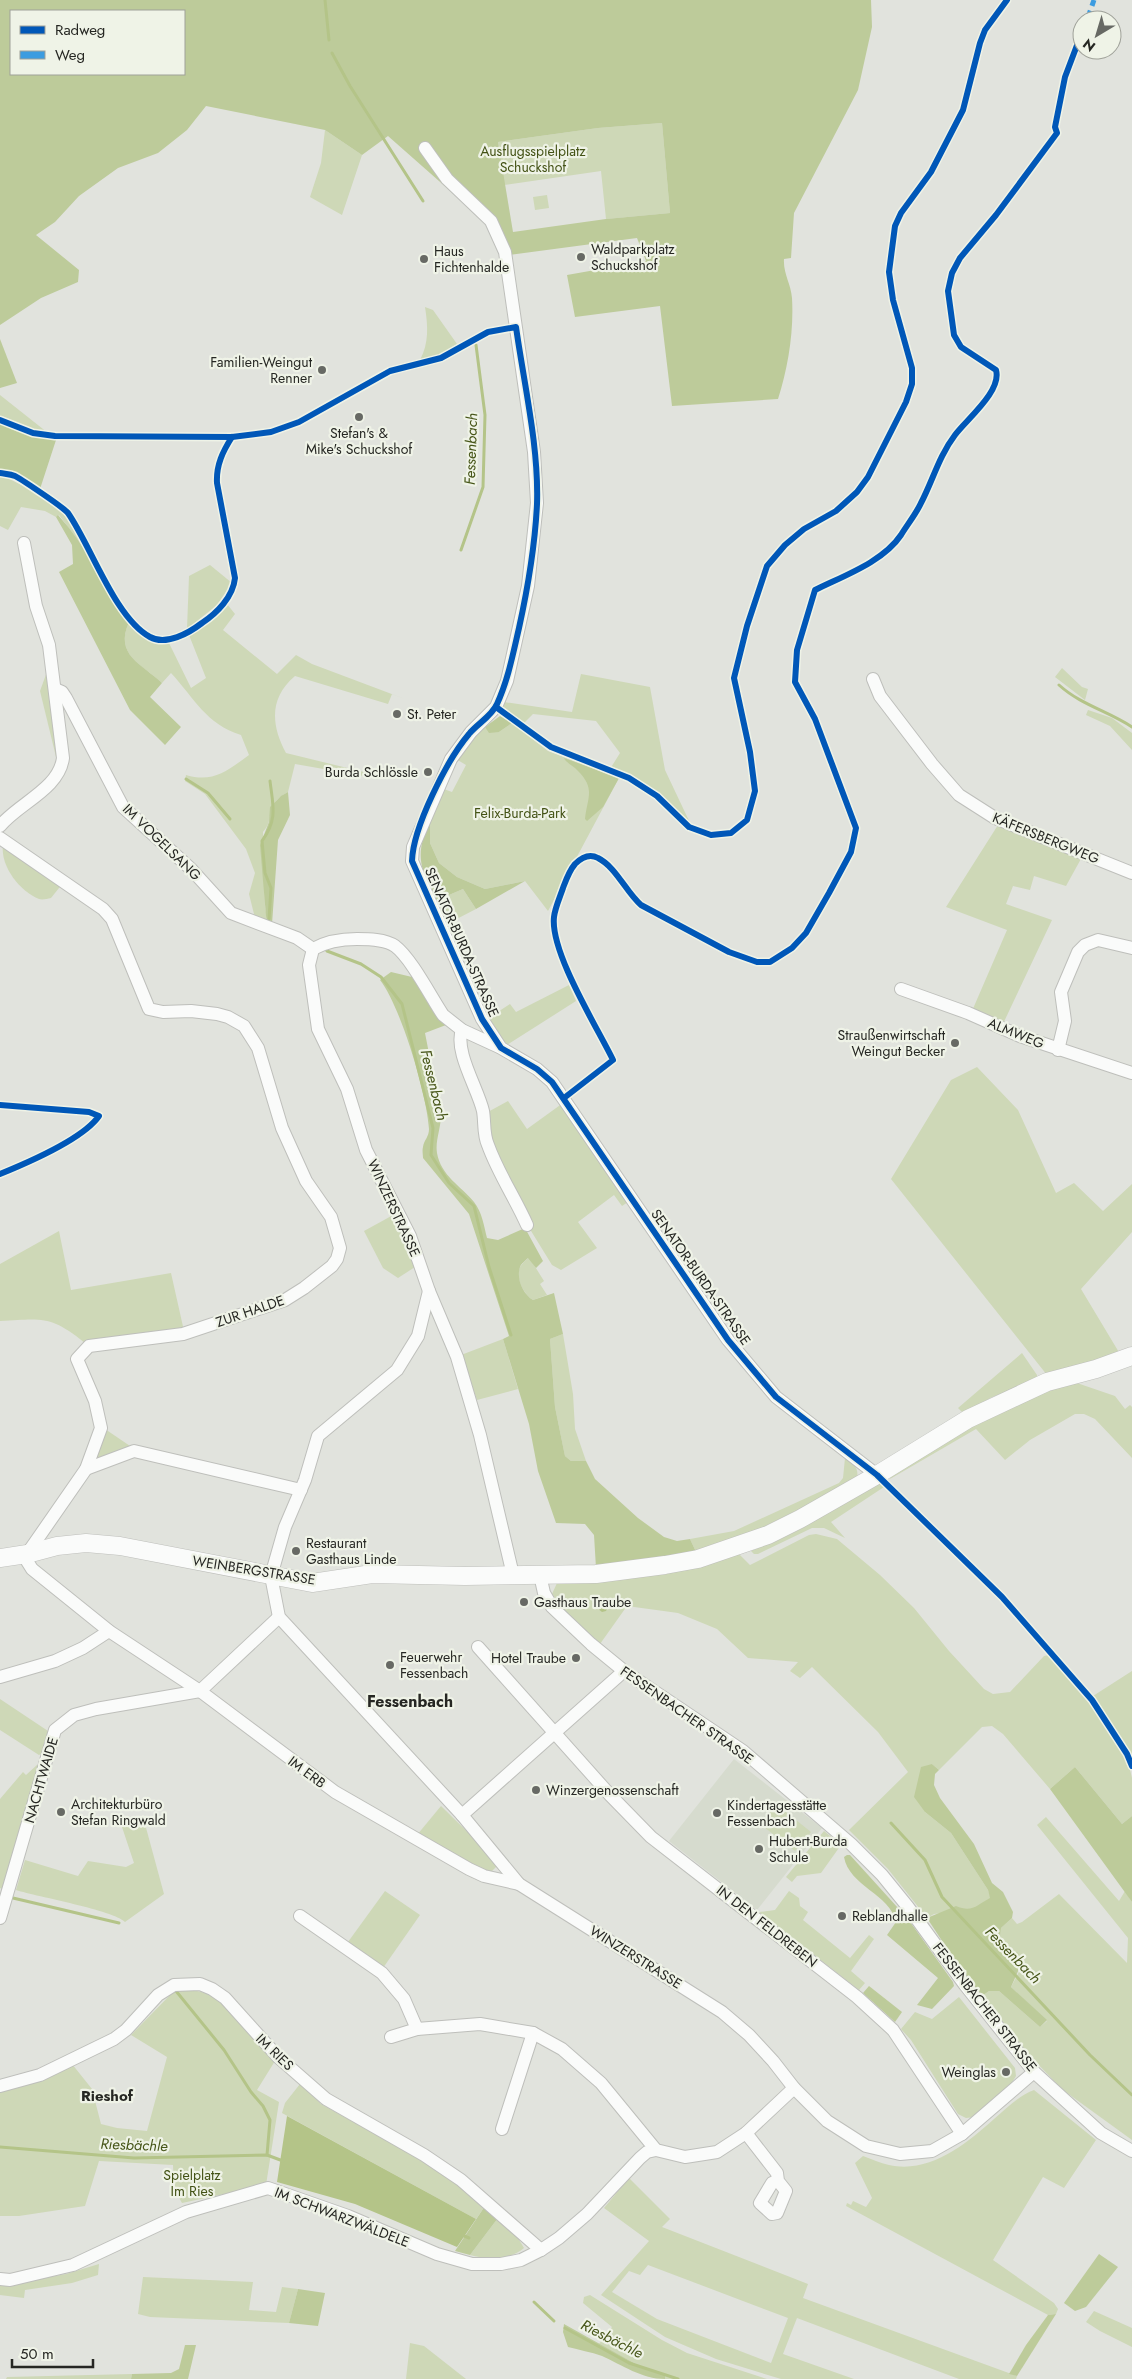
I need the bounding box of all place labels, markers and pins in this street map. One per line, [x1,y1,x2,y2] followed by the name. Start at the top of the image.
[591,239,675,275] place label: Waldparkplatz Schuckshof
[434,241,509,277] place label: Haus Fichtenhalde
[575,251,587,263] marker: Waldparkplatz Schuckshof
[418,253,430,265] marker: Haus Fichtenhalde
[210,352,313,388] place label: Familien-Weingut Renner
[316,364,328,376] marker: Familien-Weingut Renner
[353,411,365,423] marker: Stefan's & Mike's Schuckshof
[306,423,413,459] place label: Stefan's & Mike's Schuckshof
[407,704,456,724] place label: St. Peter
[391,708,403,720] marker: St. Peter
[325,762,418,782] place label: Burda Schlössle
[422,766,434,778] marker: Burda Schlössle
[838,1025,946,1061] place label: Straußenwirtschaft Weingut Becker
[949,1037,961,1049] marker: Straußenwirtschaft Weingut Becker
[306,1533,396,1569] place label: Restaurant Gasthaus Linde
[290,1545,302,1557] marker: Restaurant Gasthaus Linde
[534,1592,631,1612] place label: Gasthaus Traube
[518,1596,530,1608] marker: Gasthaus Traube
[400,1647,468,1683] place label: Feuerwehr Fessenbach
[491,1648,566,1668] place label: Hotel Traube
[570,1652,582,1664] marker: Hotel Traube
[384,1659,396,1671] marker: Feuerwehr Fessenbach
[546,1780,679,1800] place label: Winzergenossenschaft
[530,1784,542,1796] marker: Winzergenossenschaft
[71,1794,166,1830] place label: Architekturbüro Stefan Ringwald
[727,1795,827,1831] place label: Kindertagesstätte Fessenbach
[55,1806,67,1818] marker: Architekturbüro Stefan Ringwald
[711,1807,723,1819] marker: Kindertagesstätte Fessenbach
[769,1831,847,1867] place label: Hubert-Burda Schule
[753,1843,765,1855] marker: Hubert-Burda Schule
[852,1906,928,1926] place label: Reblandhalle
[836,1910,848,1922] marker: Reblandhalle
[941,2062,996,2082] place label: Weinglas
[1000,2066,1012,2078] marker: Weinglas

